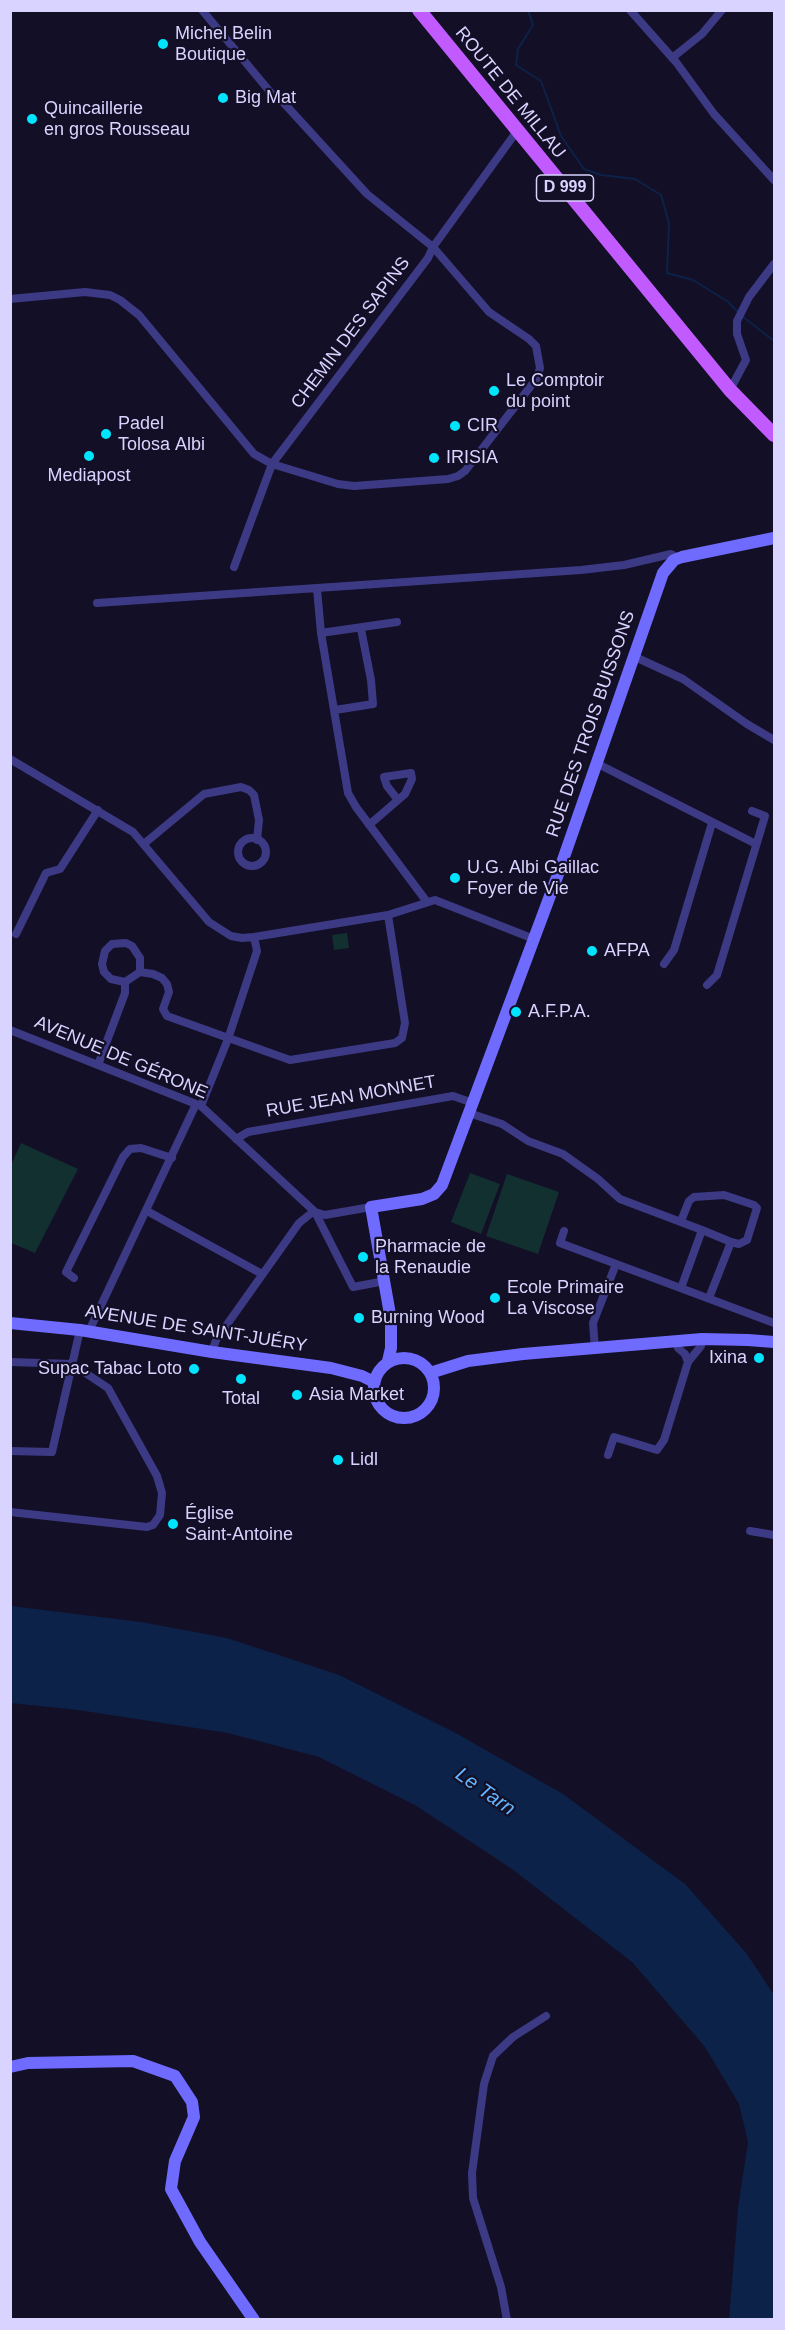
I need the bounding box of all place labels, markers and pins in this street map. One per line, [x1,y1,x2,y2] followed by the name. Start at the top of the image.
[175,23,272,66] place label: Michel Belin Boutique
[156,37,170,51] marker: Michel Belin Boutique
[235,87,296,109] place label: Big Mat
[216,91,230,105] marker: Big Mat
[44,98,190,140] place label: Quincaillerie en gros Rousseau
[25,112,39,126] marker: Quincaillerie en gros Rousseau
[506,370,604,412] place label: Le Comptoir du point
[487,384,501,398] marker: Le Comptoir du point
[118,413,205,456] place label: Padel Tolosa Albi
[467,415,498,437] place label: CIR
[448,419,462,433] marker: CIR
[99,427,113,441] marker: Padel Tolosa Albi
[446,447,498,469] place label: IRISIA
[82,449,96,463] marker: Mediapost
[427,451,441,465] marker: IRISIA
[47,465,131,487] place label: Mediapost
[467,857,599,900] place label: U.G. Albi Gaillac Foyer de Vie
[448,871,462,885] marker: U.G. Albi Gaillac Foyer de Vie
[604,940,650,962] place label: AFPA
[585,944,599,958] marker: AFPA
[528,1001,591,1023] place label: A.F.P.A.
[509,1005,523,1019] marker: A.F.P.A.
[375,1236,486,1278] place label: Pharmacie de la Renaudie
[356,1250,370,1264] marker: Pharmacie de la Renaudie
[507,1277,624,1320] place label: Ecole Primaire La Viscose
[488,1291,502,1305] marker: Ecole Primaire La Viscose
[371,1307,485,1329] place label: Burning Wood
[352,1311,366,1325] marker: Burning Wood
[709,1347,747,1369] place label: Ixina
[752,1351,766,1365] marker: Ixina
[38,1358,182,1380] place label: Supac Tabac Loto
[187,1362,201,1376] marker: Supac Tabac Loto
[234,1372,248,1386] marker: Total
[309,1384,404,1406] place label: Asia Market
[222,1388,260,1410] place label: Total
[290,1388,304,1402] marker: Asia Market
[350,1449,378,1471] place label: Lidl
[331,1453,345,1467] marker: Lidl
[185,1503,293,1546] place label: Église Saint-Antoine
[166,1517,180,1531] marker: Église Saint-Antoine

